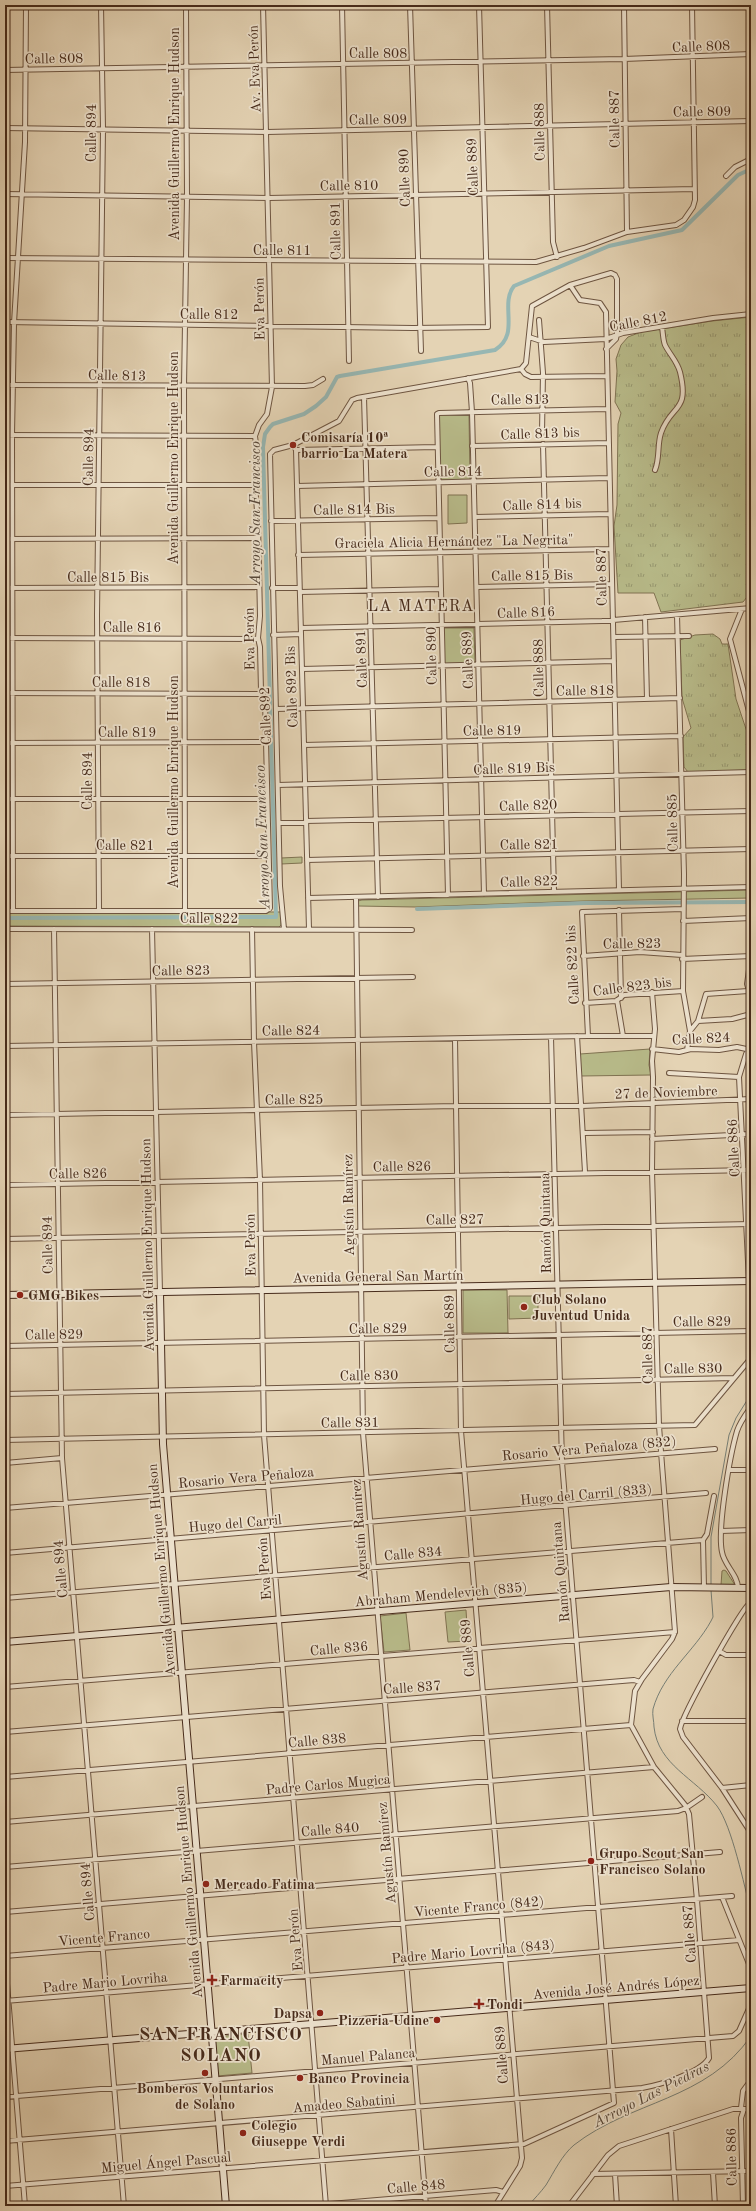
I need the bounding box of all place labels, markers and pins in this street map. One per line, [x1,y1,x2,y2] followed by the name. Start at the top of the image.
[301,431,408,461] place label: Comisaría 10ª barrio La Matera
[288,440,298,450] marker: Comisaría 10ª barrio La Matera
[28,1289,99,1303] place label: GMG Bikes
[15,1290,25,1300] marker: GMG Bikes
[532,1293,630,1323] place label: Club Solano Juventud Unida
[519,1302,529,1312] marker: Club Solano Juventud Unida
[599,1847,706,1877] place label: Grupo Scout San Francisco Solano
[586,1856,596,1866] marker: Grupo Scout San Francisco Solano
[214,1878,315,1892] place label: Mercado Fatima
[201,1879,211,1889] marker: Mercado Fatima
[220,1974,284,1988] place label: Farmacity
[207,1975,217,1985] marker: Farmacity
[487,1998,523,2012] place label: Tondi
[474,1999,484,2009] marker: Tondi
[273,2007,312,2021] place label: Dapsa
[315,2008,325,2018] marker: Dapsa
[338,2014,429,2028] place label: Pizzeria Udine
[432,2015,442,2025] marker: Pizzeria Udine
[200,2068,210,2078] marker: Bomberos Voluntarios de Solano
[308,2072,410,2086] place label: Banco Provincia
[295,2073,305,2083] marker: Banco Provincia
[136,2082,274,2112] place label: Bomberos Voluntarios de Solano
[251,2119,345,2149] place label: Colegio Giuseppe Verdi
[238,2128,248,2138] marker: Colegio Giuseppe Verdi

